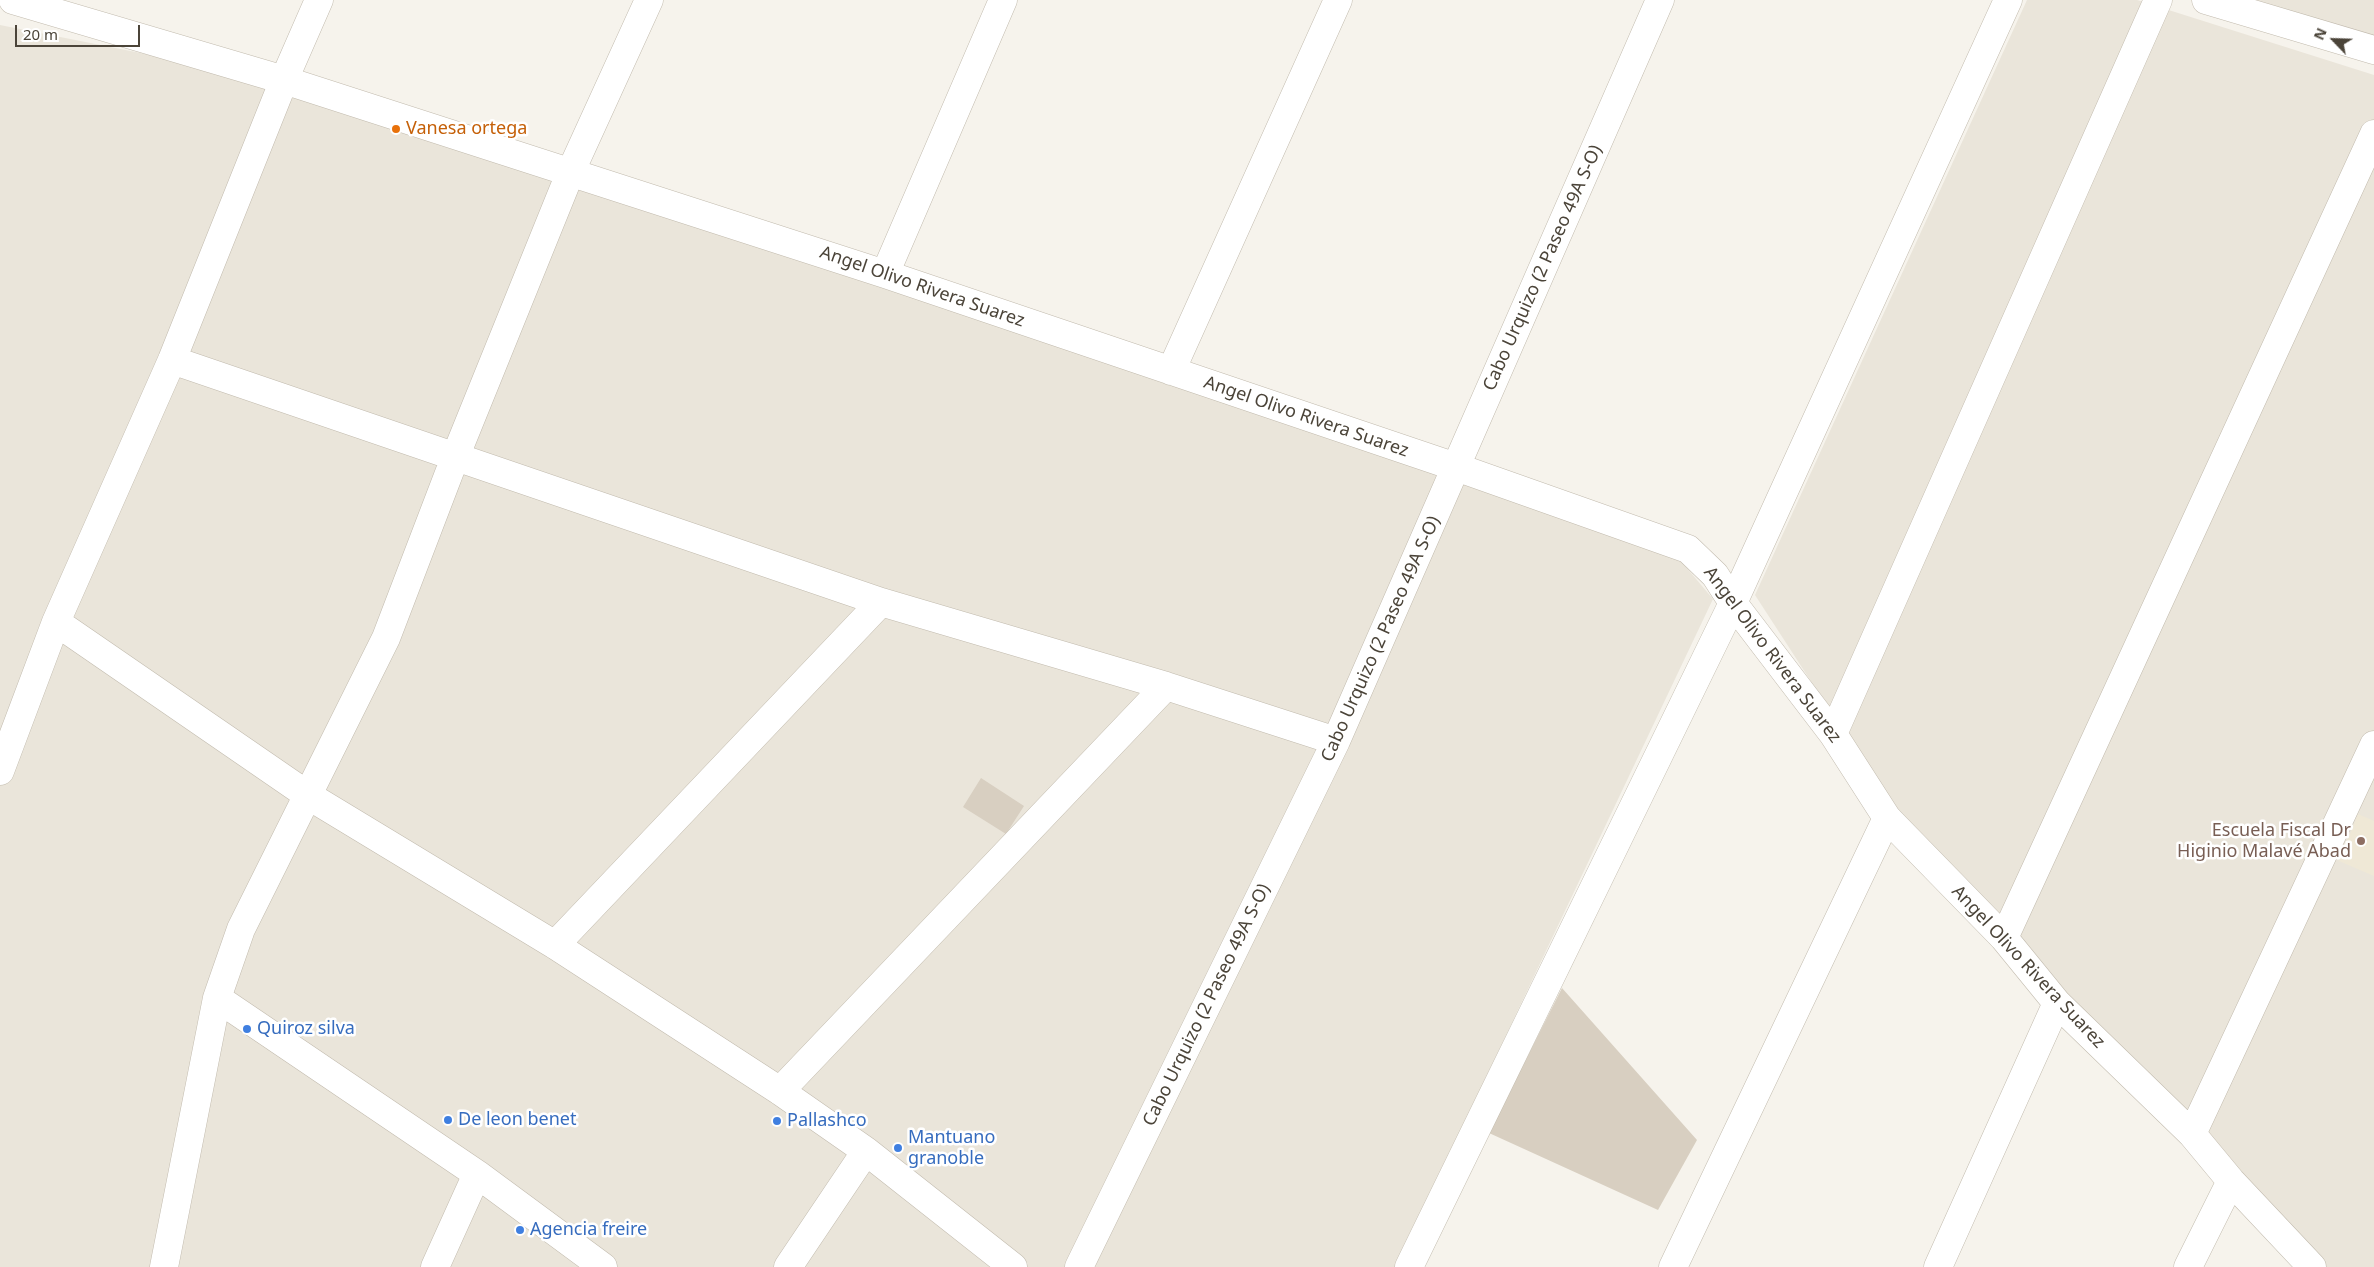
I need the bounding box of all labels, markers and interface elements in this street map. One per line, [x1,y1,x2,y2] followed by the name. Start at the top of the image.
[18,15,142,47] scale bar
[2309,15,2359,65] north arrow
[23,24,58,44] text: 20 m
[2309,25,2331,43] text: N
[406,118,527,140] place label: Vanesa ortega
[390,123,402,135] marker: Vanesa ortega
[1479,142,1607,394] street label: Cabo Urquizo (2 Paseo 49A S-O)
[817,242,1027,332] street label: Angel Olivo Rivera Suarez
[1201,372,1411,462] street label: Angel Olivo Rivera Suarez
[1317,513,1445,765] street label: Cabo Urquizo (2 Paseo 49A S-O)
[1699,563,1845,747] street label: Angel Olivo Rivera Suarez
[2177,820,2351,862] place label: Escuela Fiscal Dr Higinio Malavé Abad
[2355,835,2367,847] marker: Escuela Fiscal Dr Higinio Malavé Abad
[1139,880,1275,1130] street label: Cabo Urquizo (2 Paseo 49A S-O)
[1947,881,2109,1053] street label: Angel Olivo Rivera Suarez
[257,1018,355,1040] place label: Quiroz silva
[241,1023,253,1035] marker: Quiroz silva
[458,1109,576,1131] place label: De leon benet
[787,1110,867,1132] place label: Pallashco
[442,1114,454,1126] marker: De leon benet
[771,1115,783,1127] marker: Pallashco
[908,1127,995,1170] place label: Mantuano granoble
[892,1142,904,1154] marker: Mantuano granoble
[530,1219,647,1241] place label: Agencia freire
[514,1224,526,1236] marker: Agencia freire

